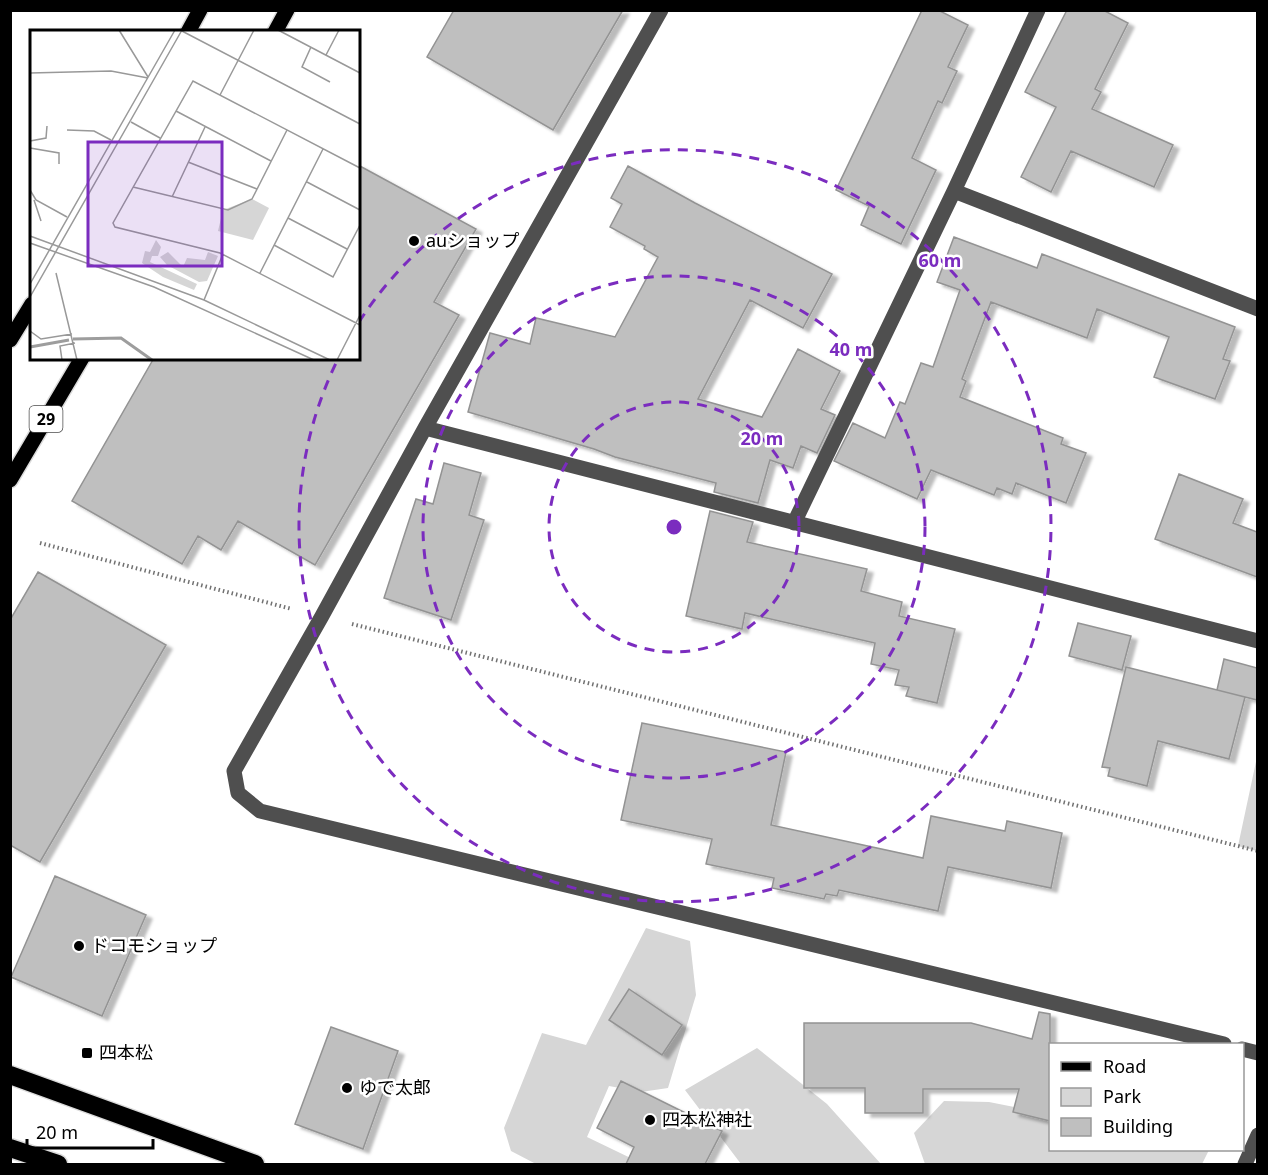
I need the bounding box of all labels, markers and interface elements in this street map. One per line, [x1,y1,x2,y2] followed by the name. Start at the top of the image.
[30,30,360,360] inset map
[426,228,519,252] place label: auショップ
[407,234,421,248] marker: auショップ
[919,248,961,272] text: 60 m
[830,337,872,361] text: 40 m
[30,406,63,432] road number: 29
[741,426,783,450] text: 20 m
[664,517,684,537] centre of rings
[91,933,217,957] place label: ドコモショップ
[72,939,86,953] marker: ドコモショップ
[99,1040,153,1064] place label: 四本松
[1049,1043,1244,1151] legend
[80,1046,94,1060] marker: 四本松
[1103,1054,1146,1078] text: Road
[359,1075,431,1099] place label: ゆで太郎
[340,1081,354,1095] marker: ゆで太郎
[1103,1084,1141,1108] text: Park
[662,1107,752,1131] place label: 四本松神社
[27,1112,153,1150] scale bar
[643,1113,657,1127] marker: 四本松神社
[1103,1114,1173,1138] text: Building
[36,1120,78,1144] text: 20 m

